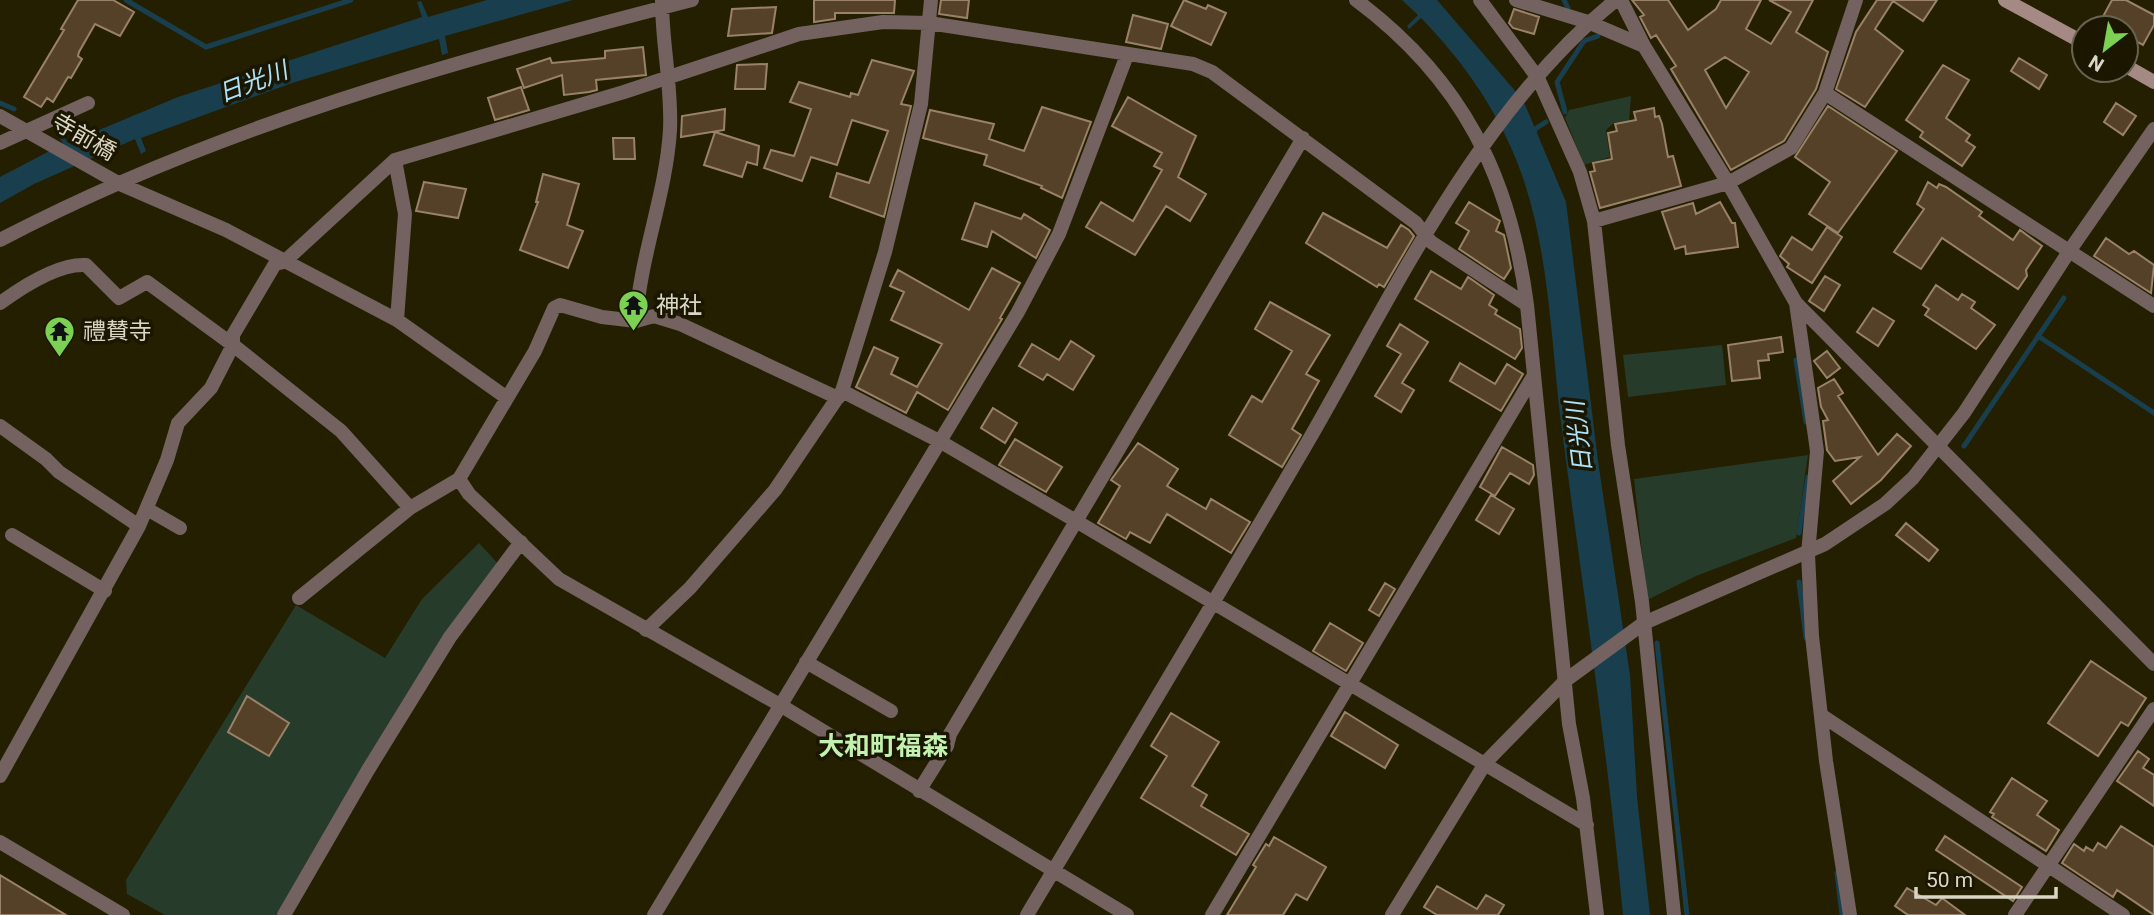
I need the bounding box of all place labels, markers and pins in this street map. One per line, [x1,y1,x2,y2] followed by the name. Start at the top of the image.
[616,288,650,332] temple icon: 神社
[656,292,702,319] place label: 神社
[43,314,77,358] temple icon: 禮賛寺
[83,318,152,345] place label: 禮賛寺

